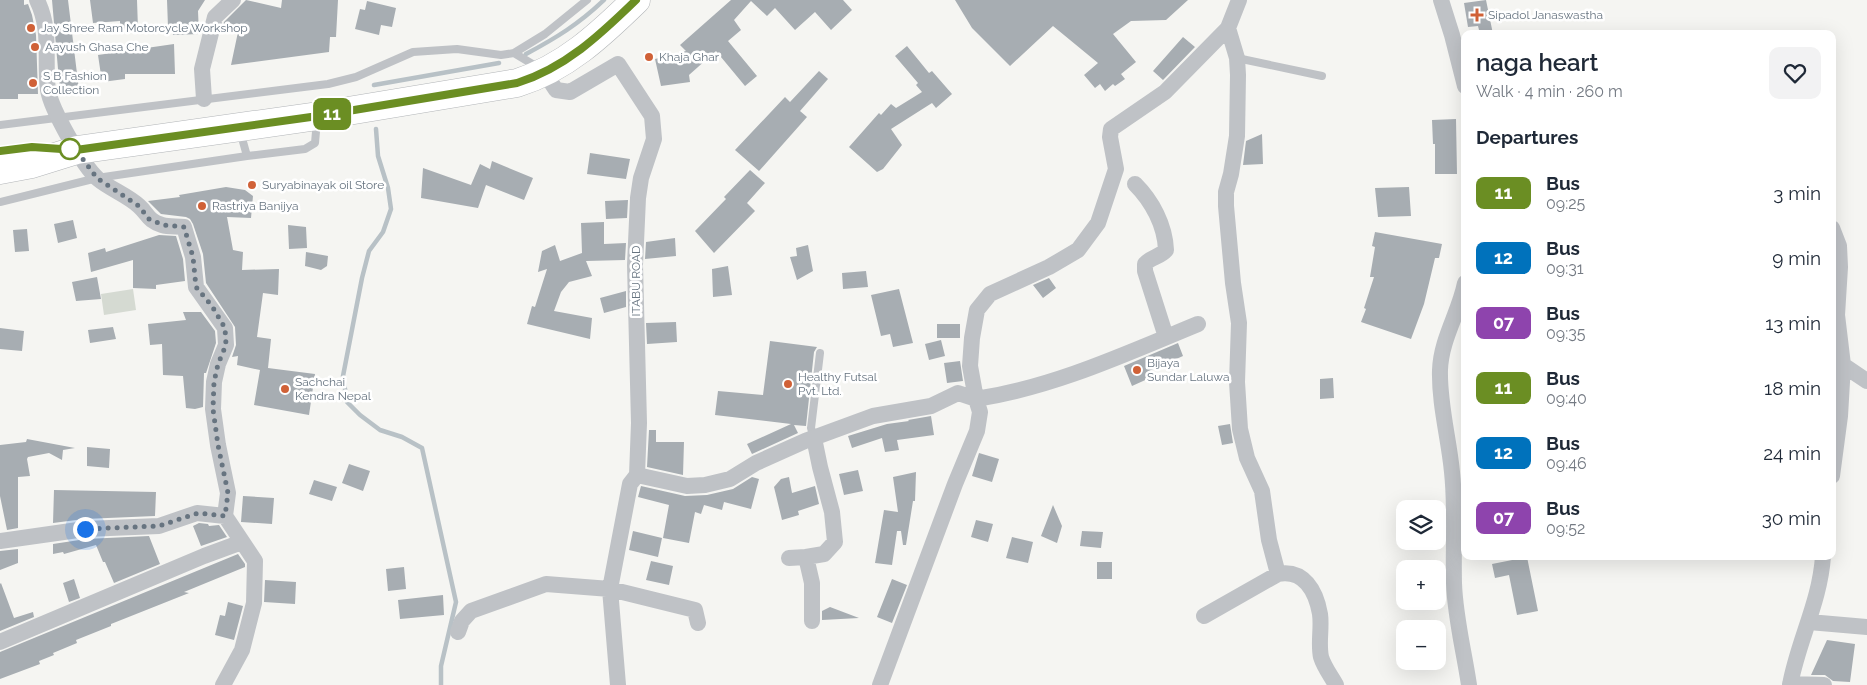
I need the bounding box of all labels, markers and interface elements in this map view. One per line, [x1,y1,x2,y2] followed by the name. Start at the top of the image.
[1470,8,1484,22] marker: Sipadol Janaswastha
[1488,8,1603,22] place label: Sipadol Janaswastha
[41,21,248,35] place label: Jay Shree Ram Motorcycle Workshop
[25,22,37,34] marker: Jay Shree Ram Motorcycle Workshop
[45,40,149,54] place label: Aayush Ghasa Che
[29,41,41,53] marker: Aayush Ghasa Che
[1769,47,1821,99] button: heart
[1476,48,1598,77] text: naga heart
[659,50,720,64] place label: Khaja Ghar
[643,51,655,63] marker: Khaja Ghar
[43,69,107,97] place label: S B Fashion Collection
[27,77,39,89] marker: S B Fashion Collection
[1476,82,1623,101] text: Walk · 4 min · 260 m
[310,98,354,130] line badge: 11
[323,103,341,124] text: 11
[1476,126,1578,148] text: Departures
[59,138,81,160] unlabelled marker
[1546,172,1580,194] text: Bus
[262,178,384,192] place label: Suryabinayak oil Store
[246,179,258,191] marker: Suryabinayak oil Store
[1495,182,1512,203] text: 11
[1773,182,1821,204] text: 3 min
[1546,194,1585,213] text: 09:25
[212,199,299,213] place label: Rastriya Banijya
[196,200,208,212] marker: Rastriya Banijya
[1546,237,1580,259] text: Bus
[629,245,643,316] street label: ITABU ROAD
[1494,247,1513,268] text: 12
[1772,247,1821,269] text: 9 min
[1546,259,1584,278] text: 09:31
[1546,302,1580,324] text: Bus
[1493,312,1514,333] text: 07
[1765,312,1821,334] text: 13 min
[1546,324,1585,343] text: 09:35
[1147,356,1229,384] place label: Bijaya Sundar Laluwa
[1131,364,1143,376] marker: Bijaya Sundar Laluwa
[1546,367,1580,389] text: Bus
[798,370,878,398] place label: Healthy Futsal Pvt. Ltd.
[295,375,372,403] place label: Sachchai Kendra Nepal
[1495,377,1512,398] text: 11
[1764,377,1821,399] text: 18 min
[782,378,794,390] marker: Healthy Futsal Pvt. Ltd.
[279,383,291,395] marker: Sachchai Kendra Nepal
[1546,389,1587,408] text: 09:40
[1546,432,1580,454] text: Bus
[1494,442,1513,463] text: 12
[1763,442,1821,464] text: 24 min
[1546,454,1587,473] text: 09:46
[1546,497,1580,519] text: Bus
[1396,500,1446,670] map controls
[1396,500,1446,550] button: layers
[1493,507,1514,528] text: 07
[1762,507,1821,529] text: 30 min
[73,517,98,542] your location
[1546,519,1585,538] text: 09:52
[1396,560,1446,610] button: +
[1396,620,1446,670] button: −

